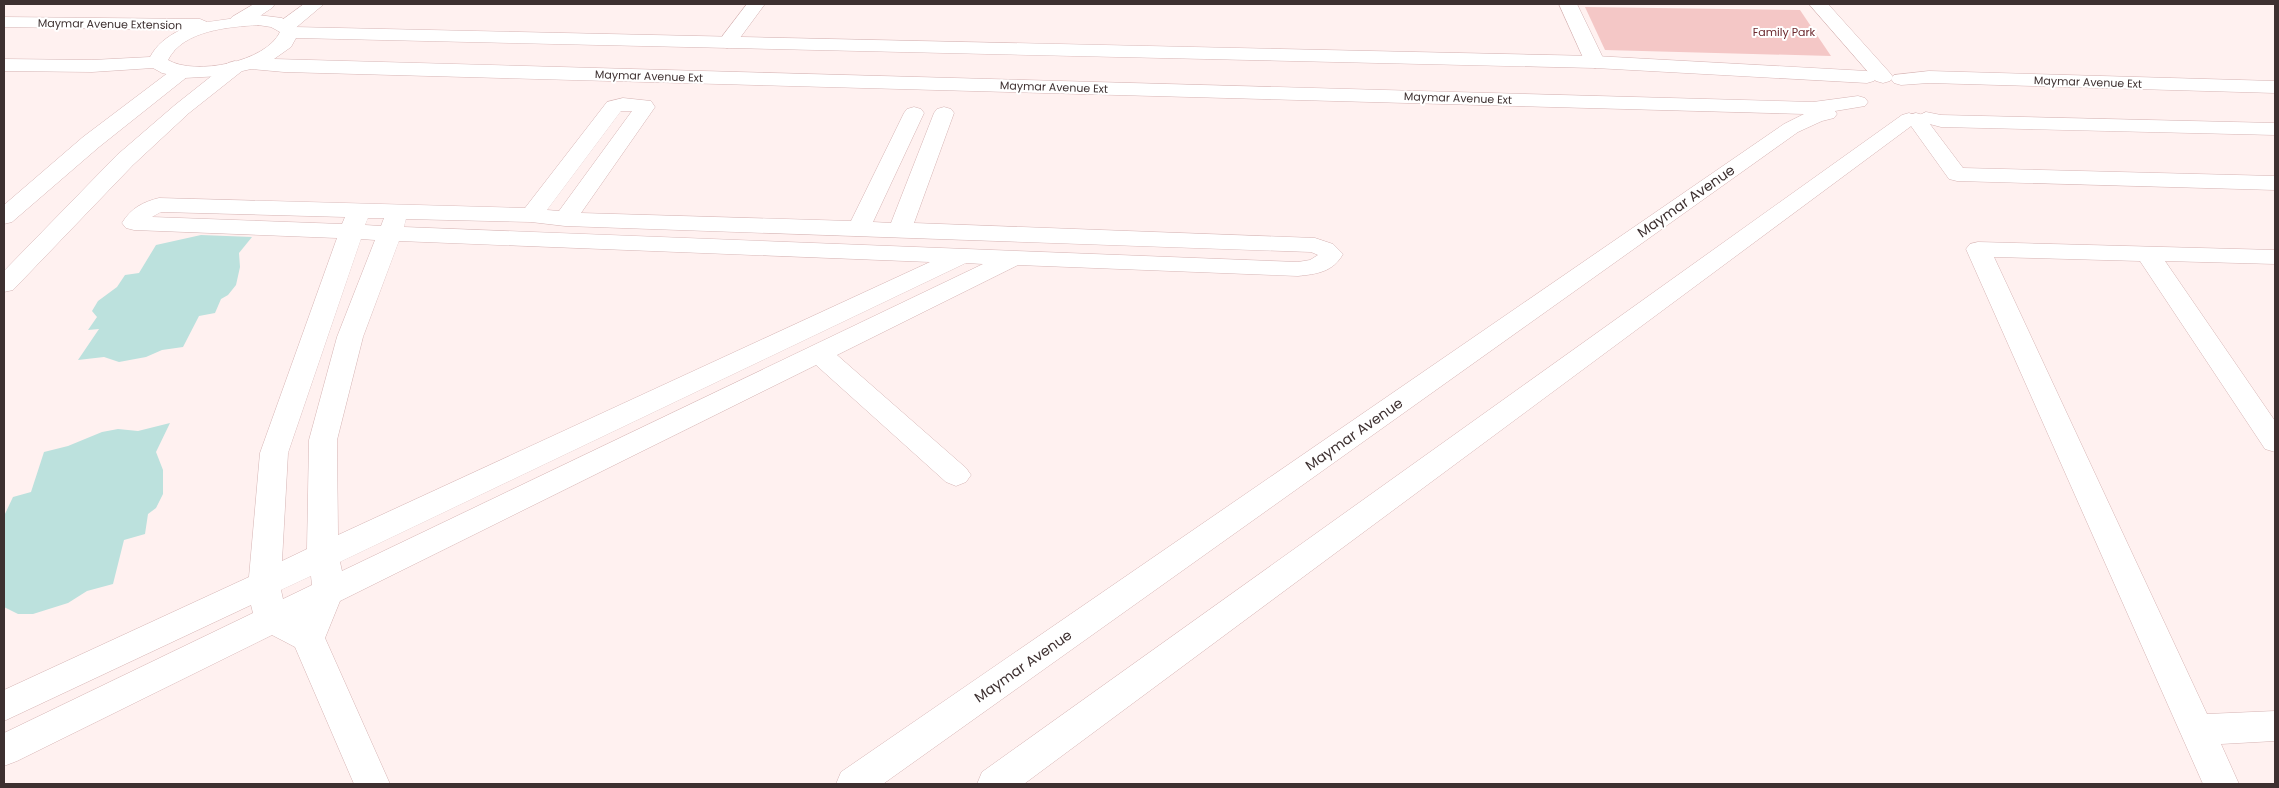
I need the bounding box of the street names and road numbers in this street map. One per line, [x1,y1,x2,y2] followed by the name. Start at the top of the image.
[38,15,182,33] street label: Maymar Avenue Extension
[595,66,703,86] street label: Maymar Avenue Ext
[2034,72,2142,92] street label: Maymar Avenue Ext
[1000,77,1108,97] street label: Maymar Avenue Ext
[1404,88,1512,108] street label: Maymar Avenue Ext
[1633,160,1739,242] street label: Maymar Avenue
[1301,393,1407,475] street label: Maymar Avenue
[970,625,1076,707] street label: Maymar Avenue

